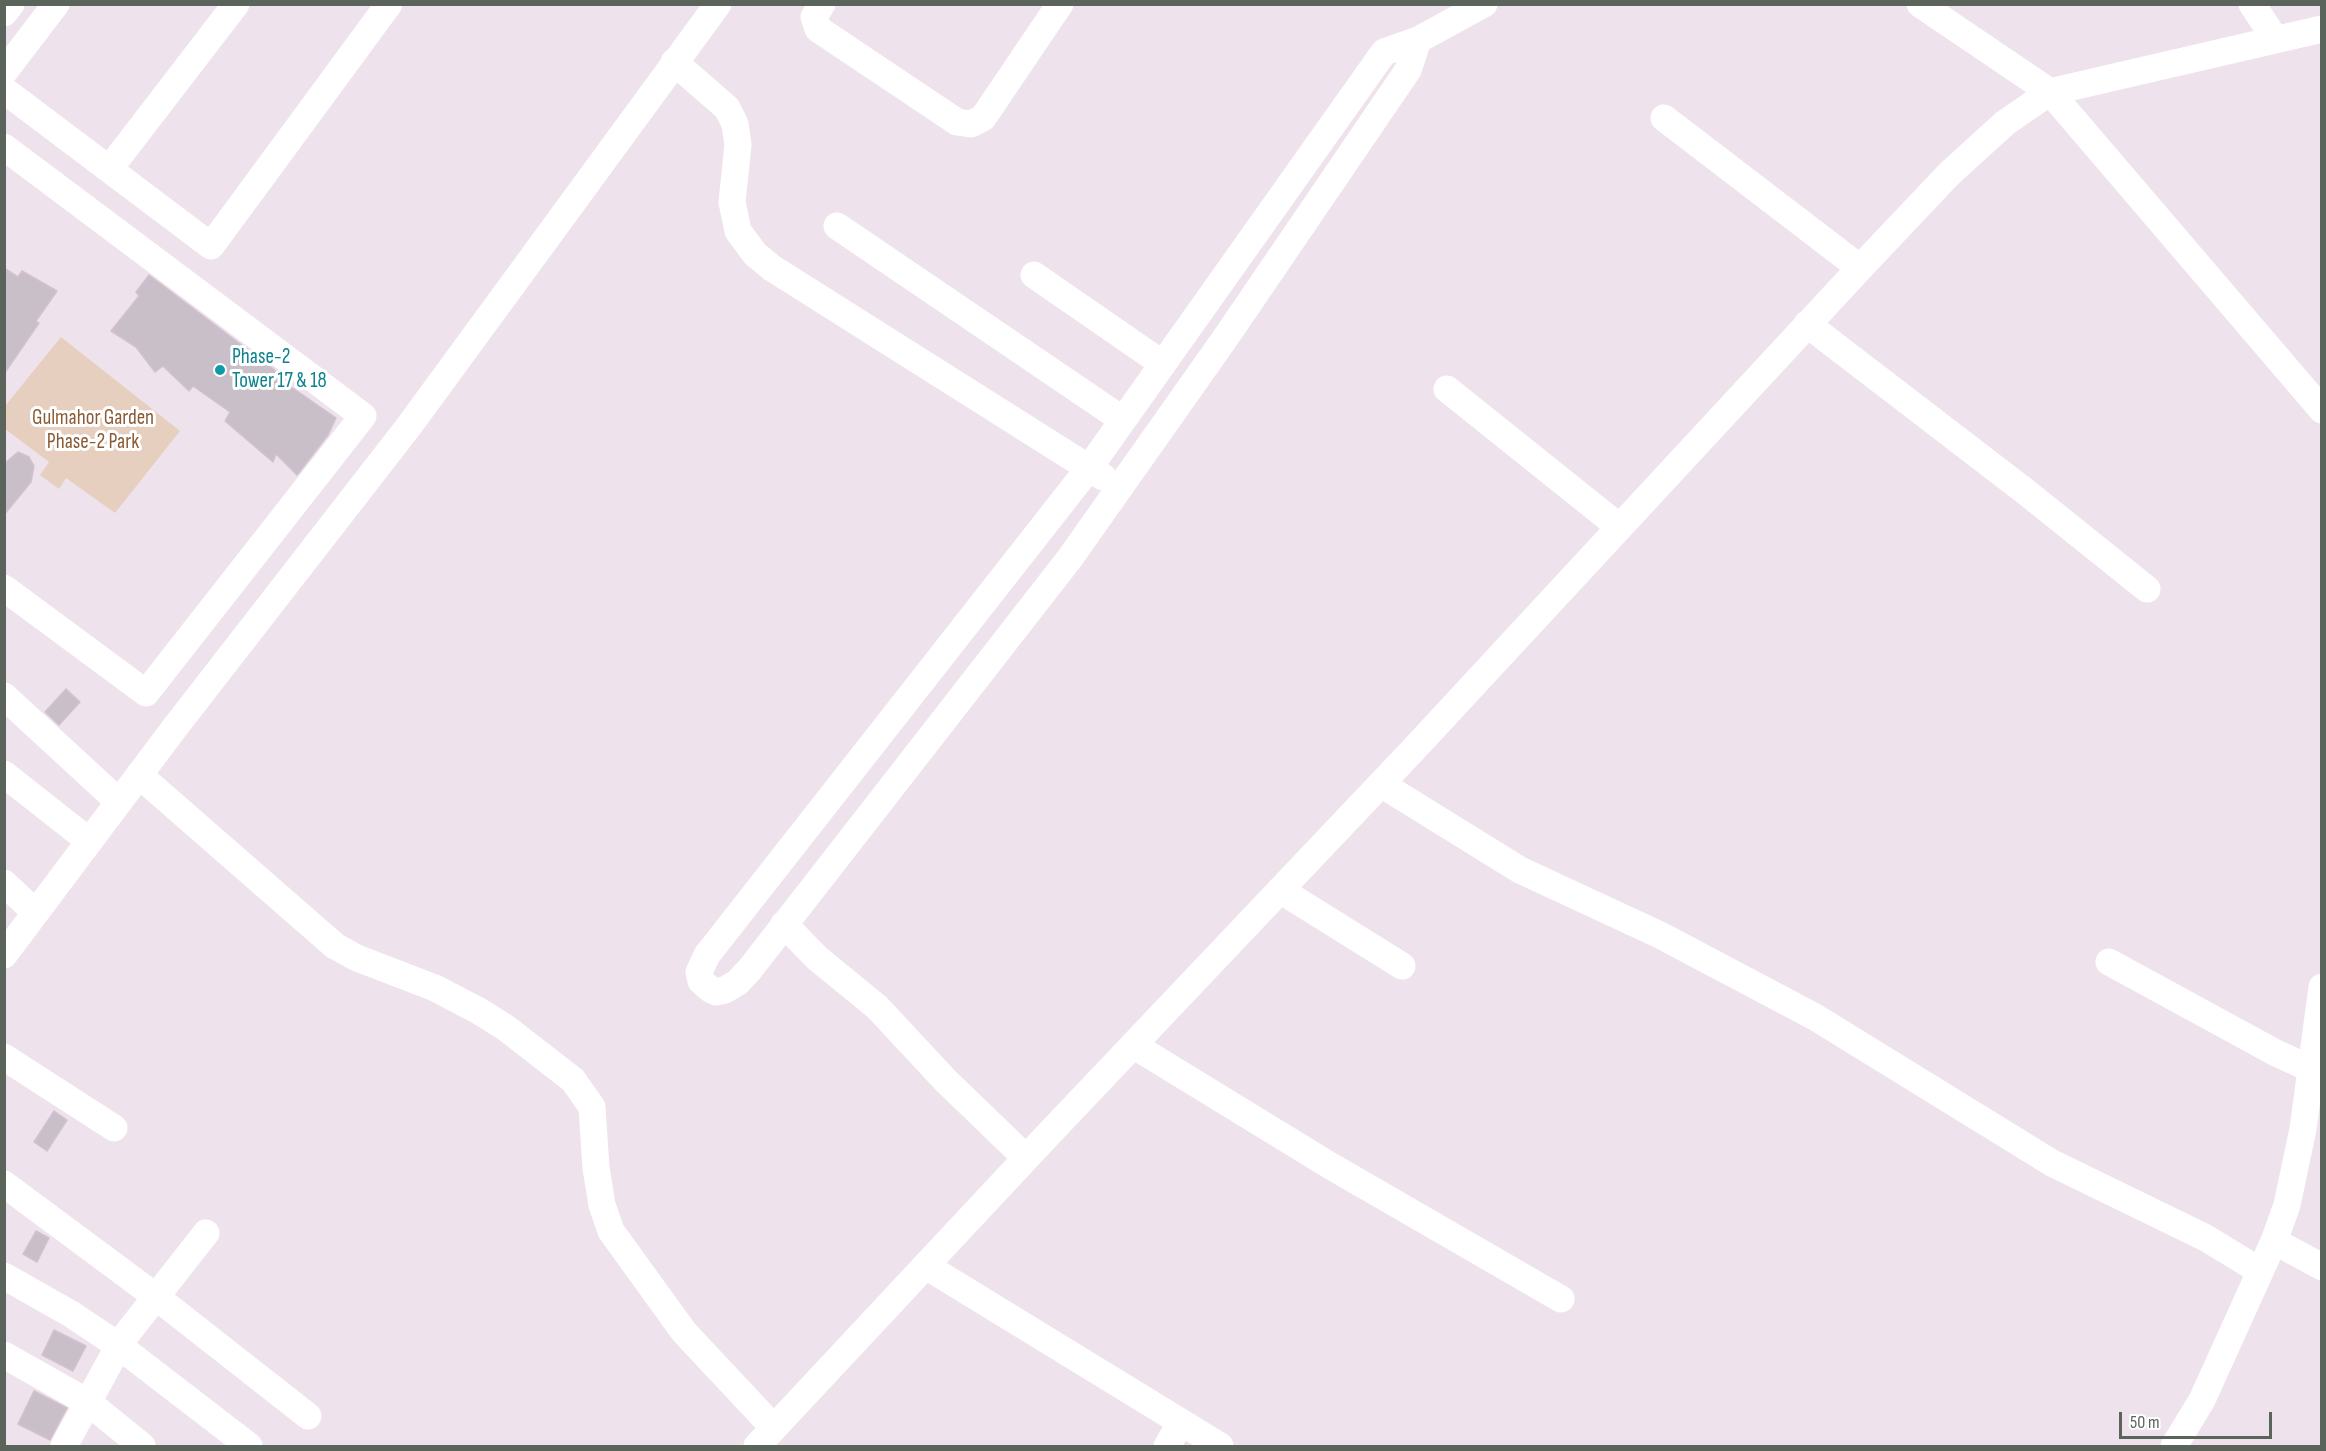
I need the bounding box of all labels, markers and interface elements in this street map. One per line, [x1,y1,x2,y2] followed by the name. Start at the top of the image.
[232,345,327,395] place label: Phase-2 Tower 17 & 18
[213,363,227,377] marker: Phase-2 Tower 17 & 18
[32,406,154,456] park label: Gulmahor Garden Phase-2 Park
[2122,1400,2275,1438] scale bar
[2130,1412,2160,1433] text: 50 m

